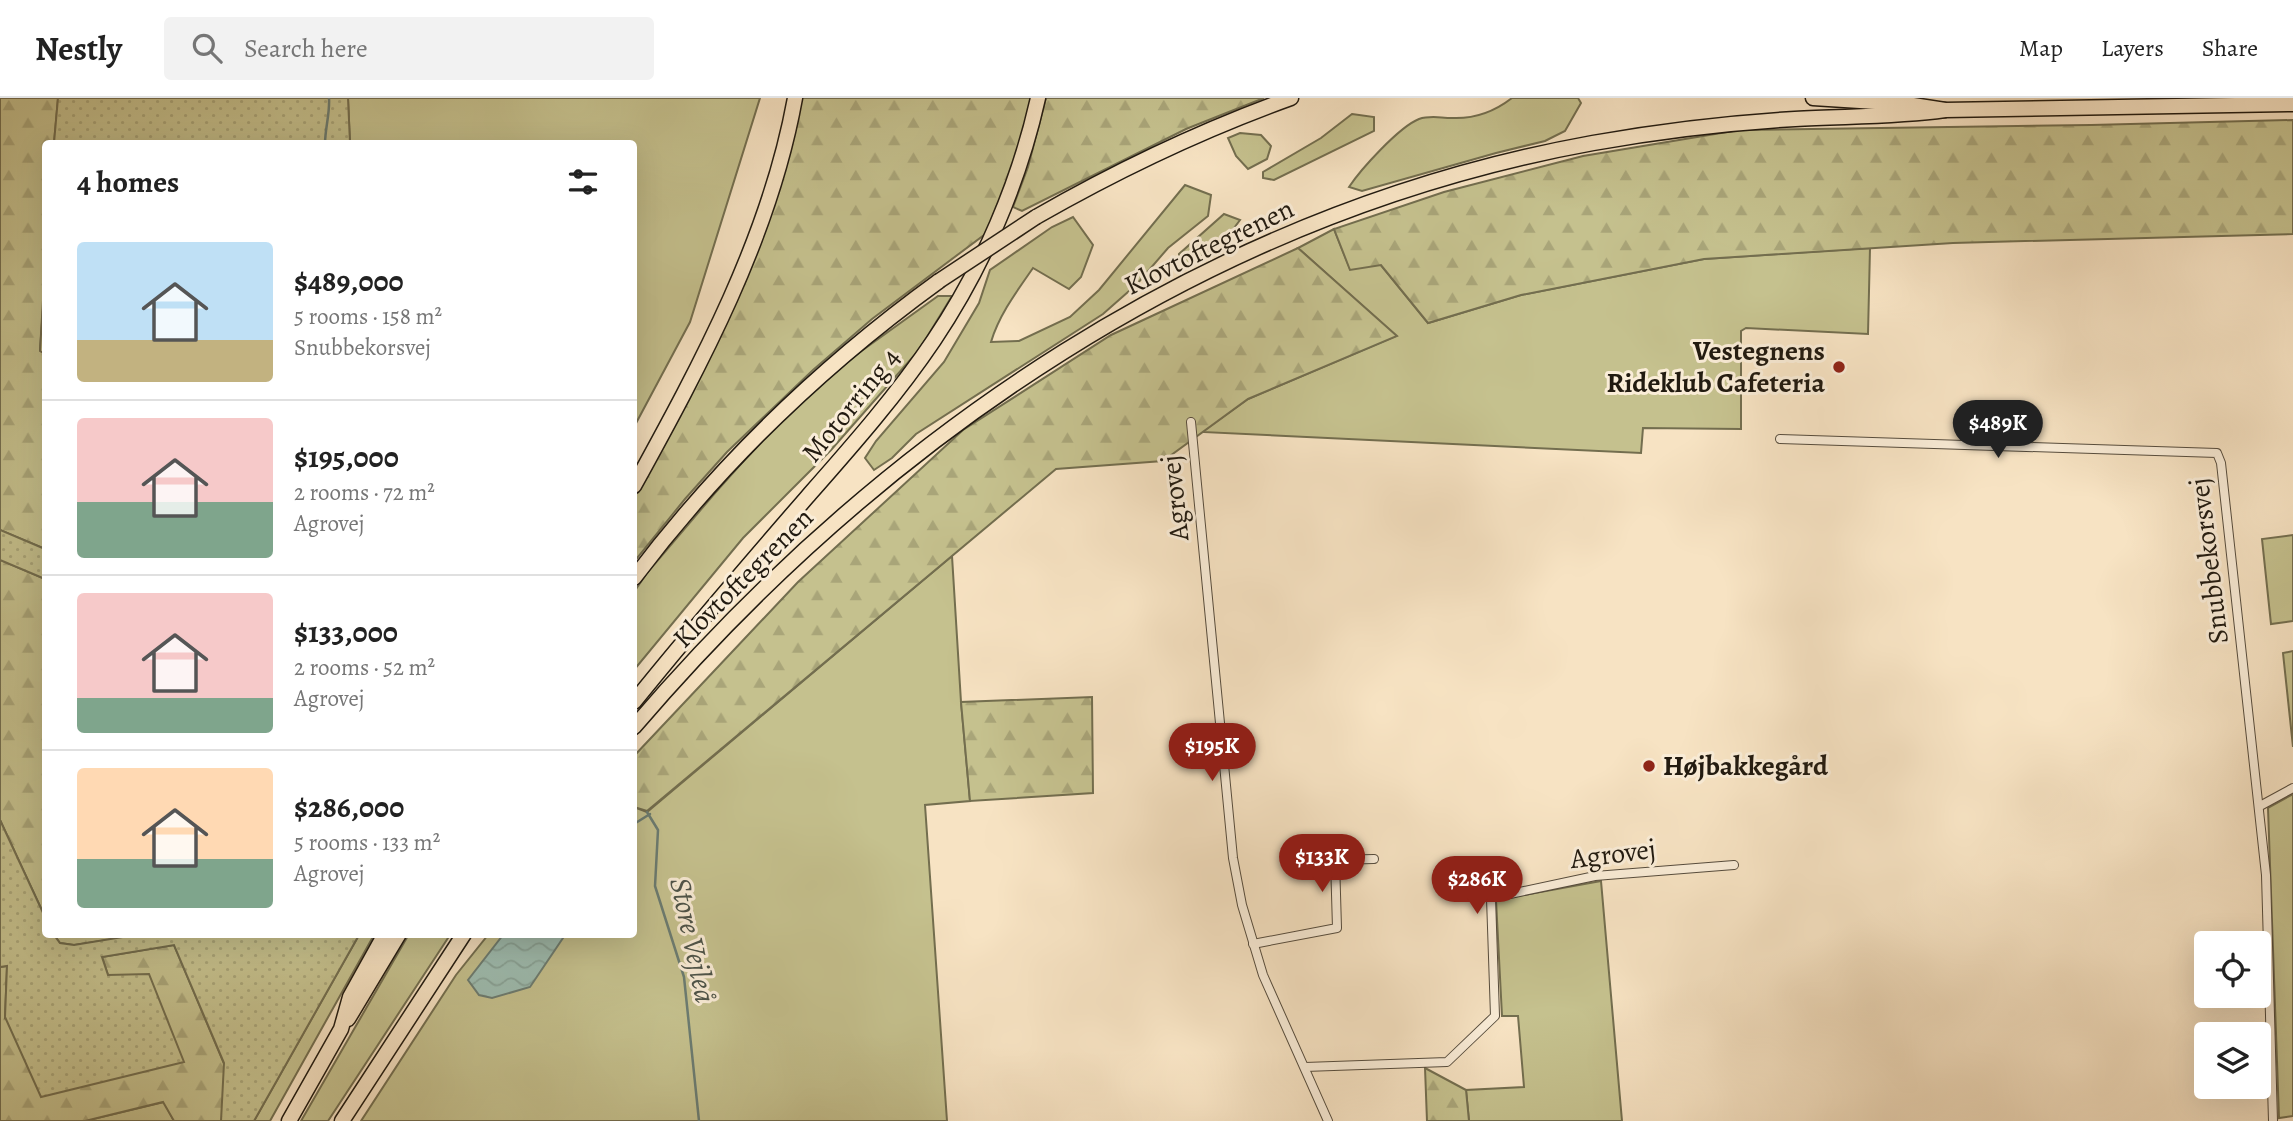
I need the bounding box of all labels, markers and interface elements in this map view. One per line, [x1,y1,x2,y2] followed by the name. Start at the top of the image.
[164,17,654,80] search box
[35,26,122,71] text: Nestly
[188,29,226,67] icon: search
[244,31,368,66] text: Search here
[2019,32,2063,64] text: Map
[2101,32,2164,64] text: Layers
[2202,32,2258,64] text: Share
[77,162,179,202] text: 4 homes
[564,163,602,201] icon: filters
[1118,190,1300,304] street label: Klovtoftegrenen
[294,261,404,301] text: $489,000
[133,270,217,354] icon: home
[294,301,442,332] text: 5 rooms · 158 m²
[294,332,431,363] text: Snubbekorsvej
[1606,332,1825,402] place label: Vestegnens Rideklub Cafeteria
[793,340,909,470] street label: Motorring 4
[1831,359,1847,375] marker: Vestegnens Rideklub Cafeteria
[1949,400,2047,460] pin: $489K
[1969,407,2027,438] text: $489K
[294,437,399,477] text: $195,000
[133,446,217,530] icon: home
[1152,453,1198,544] street label: Agrovej
[2180,476,2238,646] street label: Snubbekorsvej
[294,477,435,508] text: 2 rooms · 72 m²
[664,499,822,657] street label: Klovtoftegrenen
[294,508,365,539] text: Agrovej
[294,612,398,652] text: $133,000
[133,621,217,705] icon: home
[294,652,435,683] text: 2 rooms · 52 m²
[294,683,365,714] text: Agrovej
[1163,724,1261,783] pin: $195K
[1185,730,1239,761] text: $195K
[1663,747,1829,785] place label: Højbakkegård
[1641,758,1657,774] marker: Højbakkegård
[294,787,404,827] text: $286,000
[133,796,217,880] icon: home
[294,827,440,858] text: 5 rooms · 133 m²
[1567,830,1658,878] street label: Agrovej
[1273,834,1371,894] pin: $133K
[1295,841,1349,872] text: $133K
[1428,856,1526,916] pin: $286K
[294,858,365,889] text: Agrovej
[1448,863,1506,894] text: $286K
[660,874,726,1006] water label: Store Vejleå
[2194,931,2271,1099] map controls
[2194,931,2271,1008] button: locate
[2194,1022,2271,1099] button: layers

